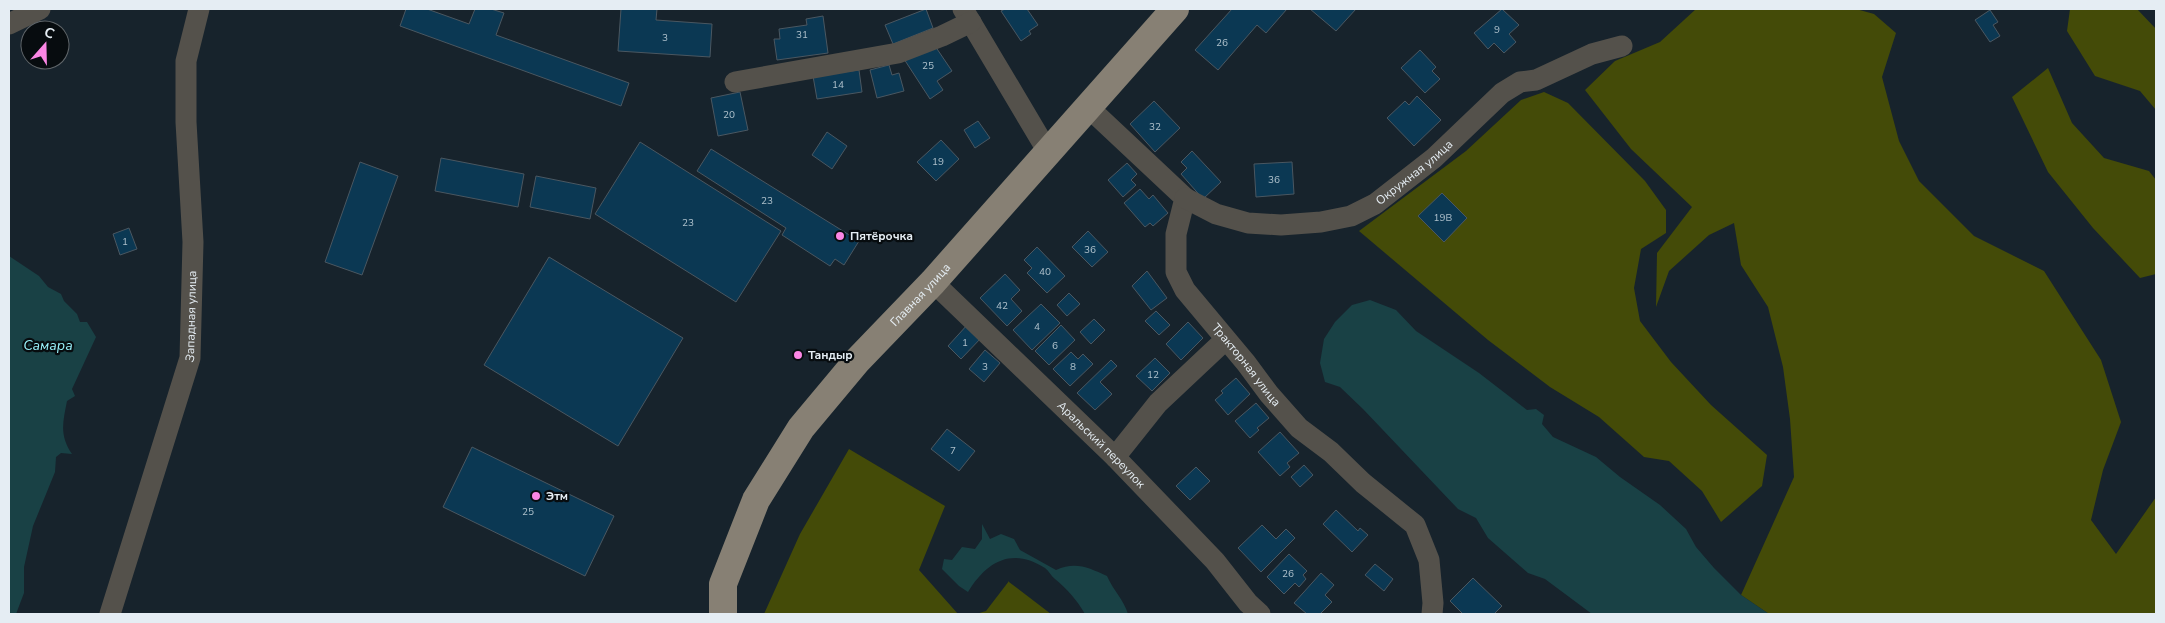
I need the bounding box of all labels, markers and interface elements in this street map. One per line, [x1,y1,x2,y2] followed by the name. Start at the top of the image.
[20,20,70,70] north arrow
[42,23,57,44] text: С
[1494,23,1500,37] house number: 9
[796,28,808,42] house number: 31
[662,31,668,45] house number: 3
[1216,36,1228,50] house number: 26
[922,59,934,73] house number: 25
[832,78,844,92] house number: 14
[723,108,735,122] house number: 20
[1149,120,1161,134] house number: 32
[1372,136,1456,209] street label: Окружная улица
[932,155,944,169] house number: 19
[1268,173,1280,187] house number: 36
[761,194,773,208] house number: 23
[1434,211,1453,225] house number: 19В
[682,216,694,230] house number: 23
[850,228,913,244] place label: Пятёрочка
[834,230,846,242] marker: Пятёрочка
[122,235,128,249] house number: 1
[1084,243,1096,257] house number: 36
[887,260,954,330] street label: Главная улица
[1039,265,1051,279] house number: 40
[181,270,200,364] street label: Западная улица
[996,299,1008,313] house number: 42
[1034,320,1040,334] house number: 4
[1208,320,1284,410] street label: Тракторная улица
[23,336,73,355] water label: Самара
[962,336,968,350] house number: 1
[1052,339,1058,353] house number: 6
[808,347,853,363] place label: Тандыр
[792,349,804,361] marker: Тандыр
[982,360,988,374] house number: 3
[1070,360,1076,374] house number: 8
[1147,368,1159,382] house number: 12
[1054,398,1149,492] street label: Аральский переулок
[950,444,956,458] house number: 7
[546,488,568,504] place label: Этм
[530,490,542,502] marker: Этм
[522,505,534,519] house number: 25
[1282,567,1294,581] house number: 26

